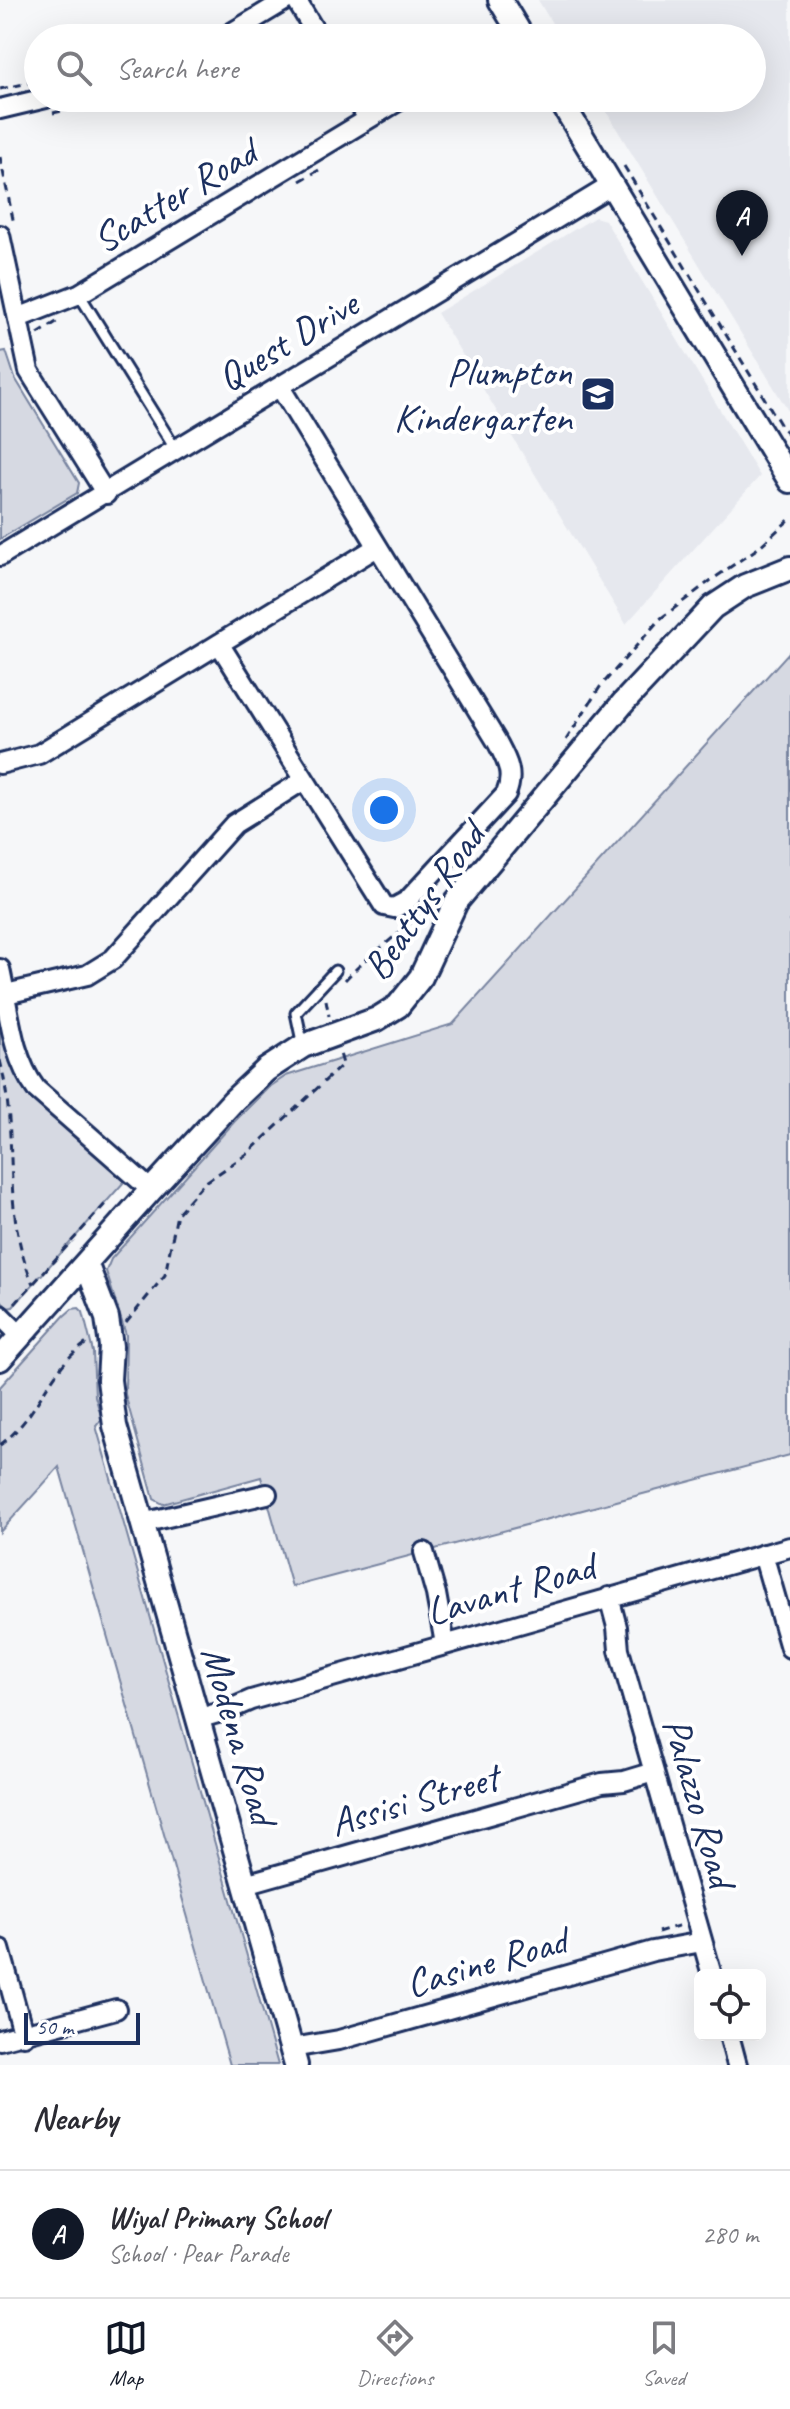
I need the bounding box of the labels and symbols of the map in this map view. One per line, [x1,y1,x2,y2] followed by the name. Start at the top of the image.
[84,124,271,264] street label: Scatter Road
[716,190,768,256] pin: A
[208,278,370,402] street label: Quest Drive
[394,347,573,443] place label: Plumpton Kindergarten
[579,375,617,413] school or university icon: Plumpton Kindergarten
[364,790,404,830] your location
[352,808,500,990] street label: Beattys Road
[421,1539,606,1637] street label: Lavant Road
[190,1641,290,1835] street label: Modena Road
[651,1712,749,1898] street label: Palazzo Road
[325,1751,510,1848] street label: Assisi Street
[400,1914,578,2009] street label: Casine Road
[24,2009,140,2045] scale bar

